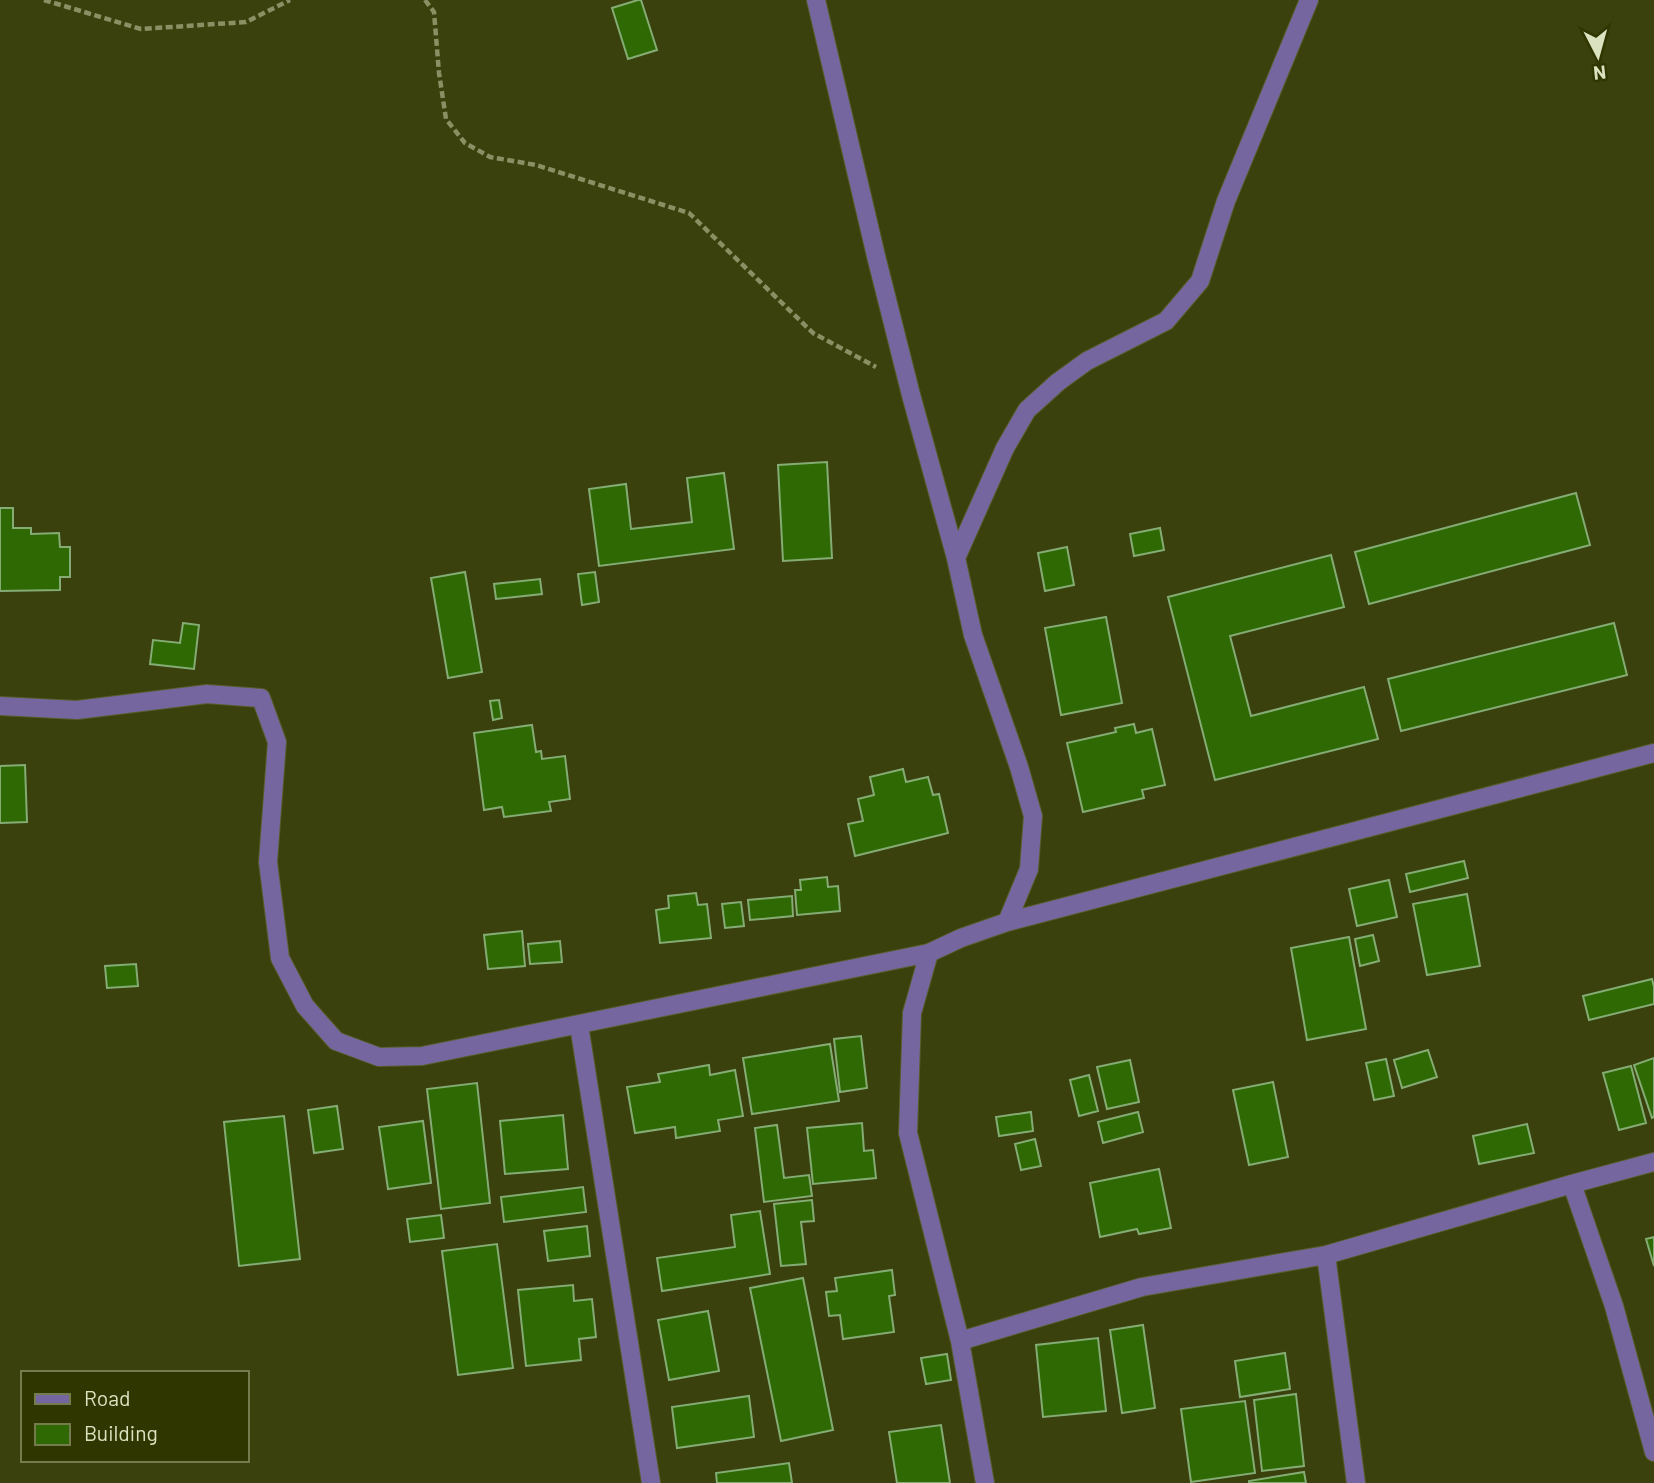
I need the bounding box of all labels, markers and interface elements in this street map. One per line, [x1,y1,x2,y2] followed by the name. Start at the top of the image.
[1563,21,1633,91] north arrow
[1592,61,1607,86] text: N
[21,1371,248,1462] legend
[84,1385,130,1410] text: Road
[84,1420,158,1445] text: Building

